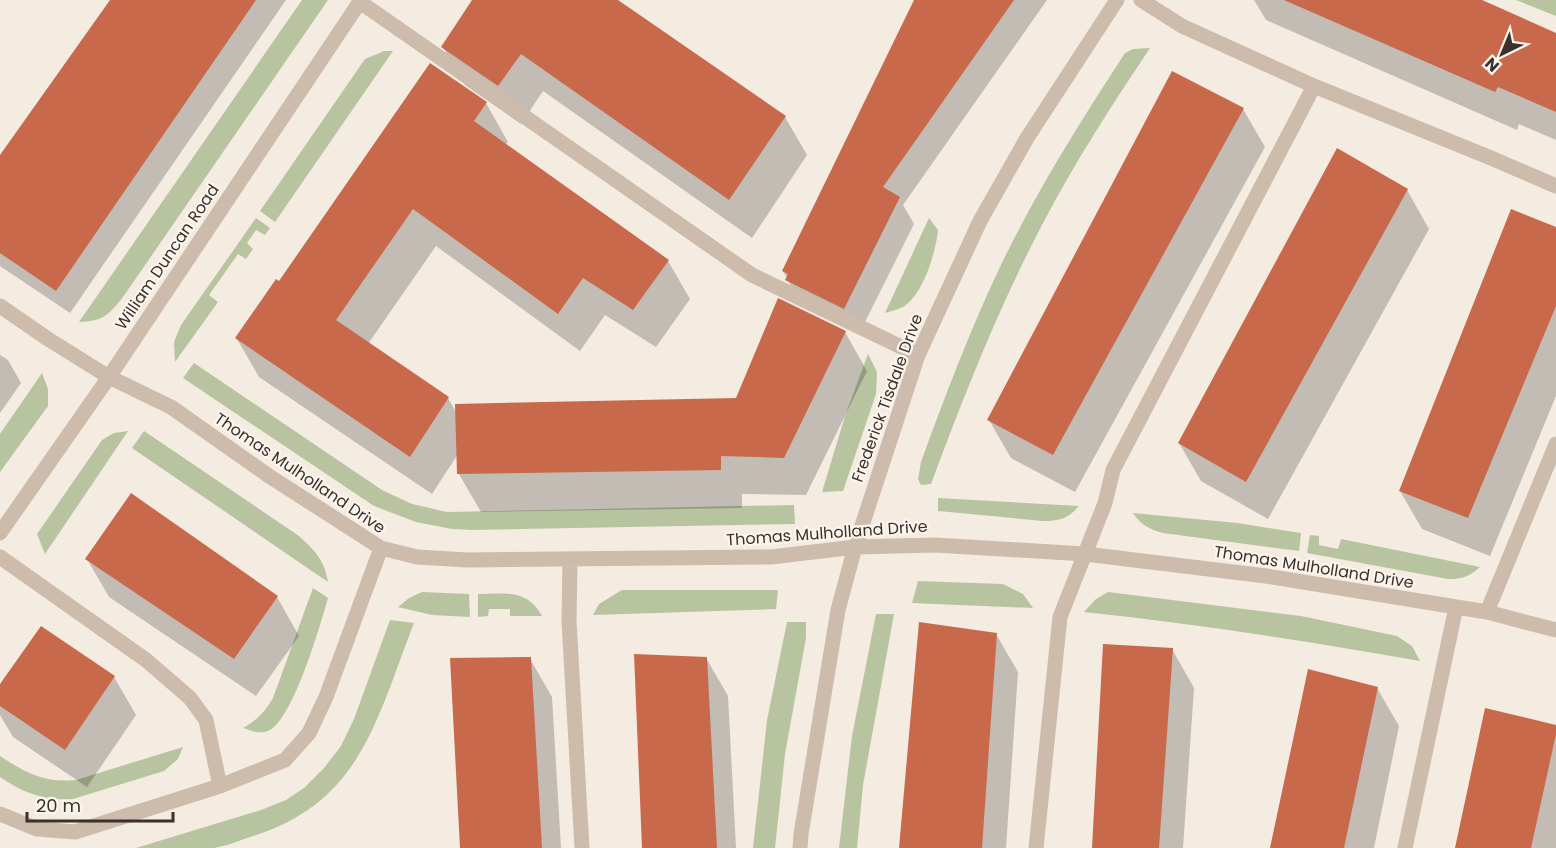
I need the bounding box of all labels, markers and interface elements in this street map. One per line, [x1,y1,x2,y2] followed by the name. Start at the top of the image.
[1472,24,1532,84] north arrow
[1480,52,1504,77] text: N
[110,180,224,334] street label: William Duncan Road
[846,311,928,485] street label: Frederick Tisdale Drive
[210,407,390,539] street label: Thomas Mulholland Drive
[726,514,928,552] street label: Thomas Mulholland Drive
[1213,540,1415,594] street label: Thomas Mulholland Drive
[27,785,172,823] scale bar
[36,793,81,818] text: 20 m

